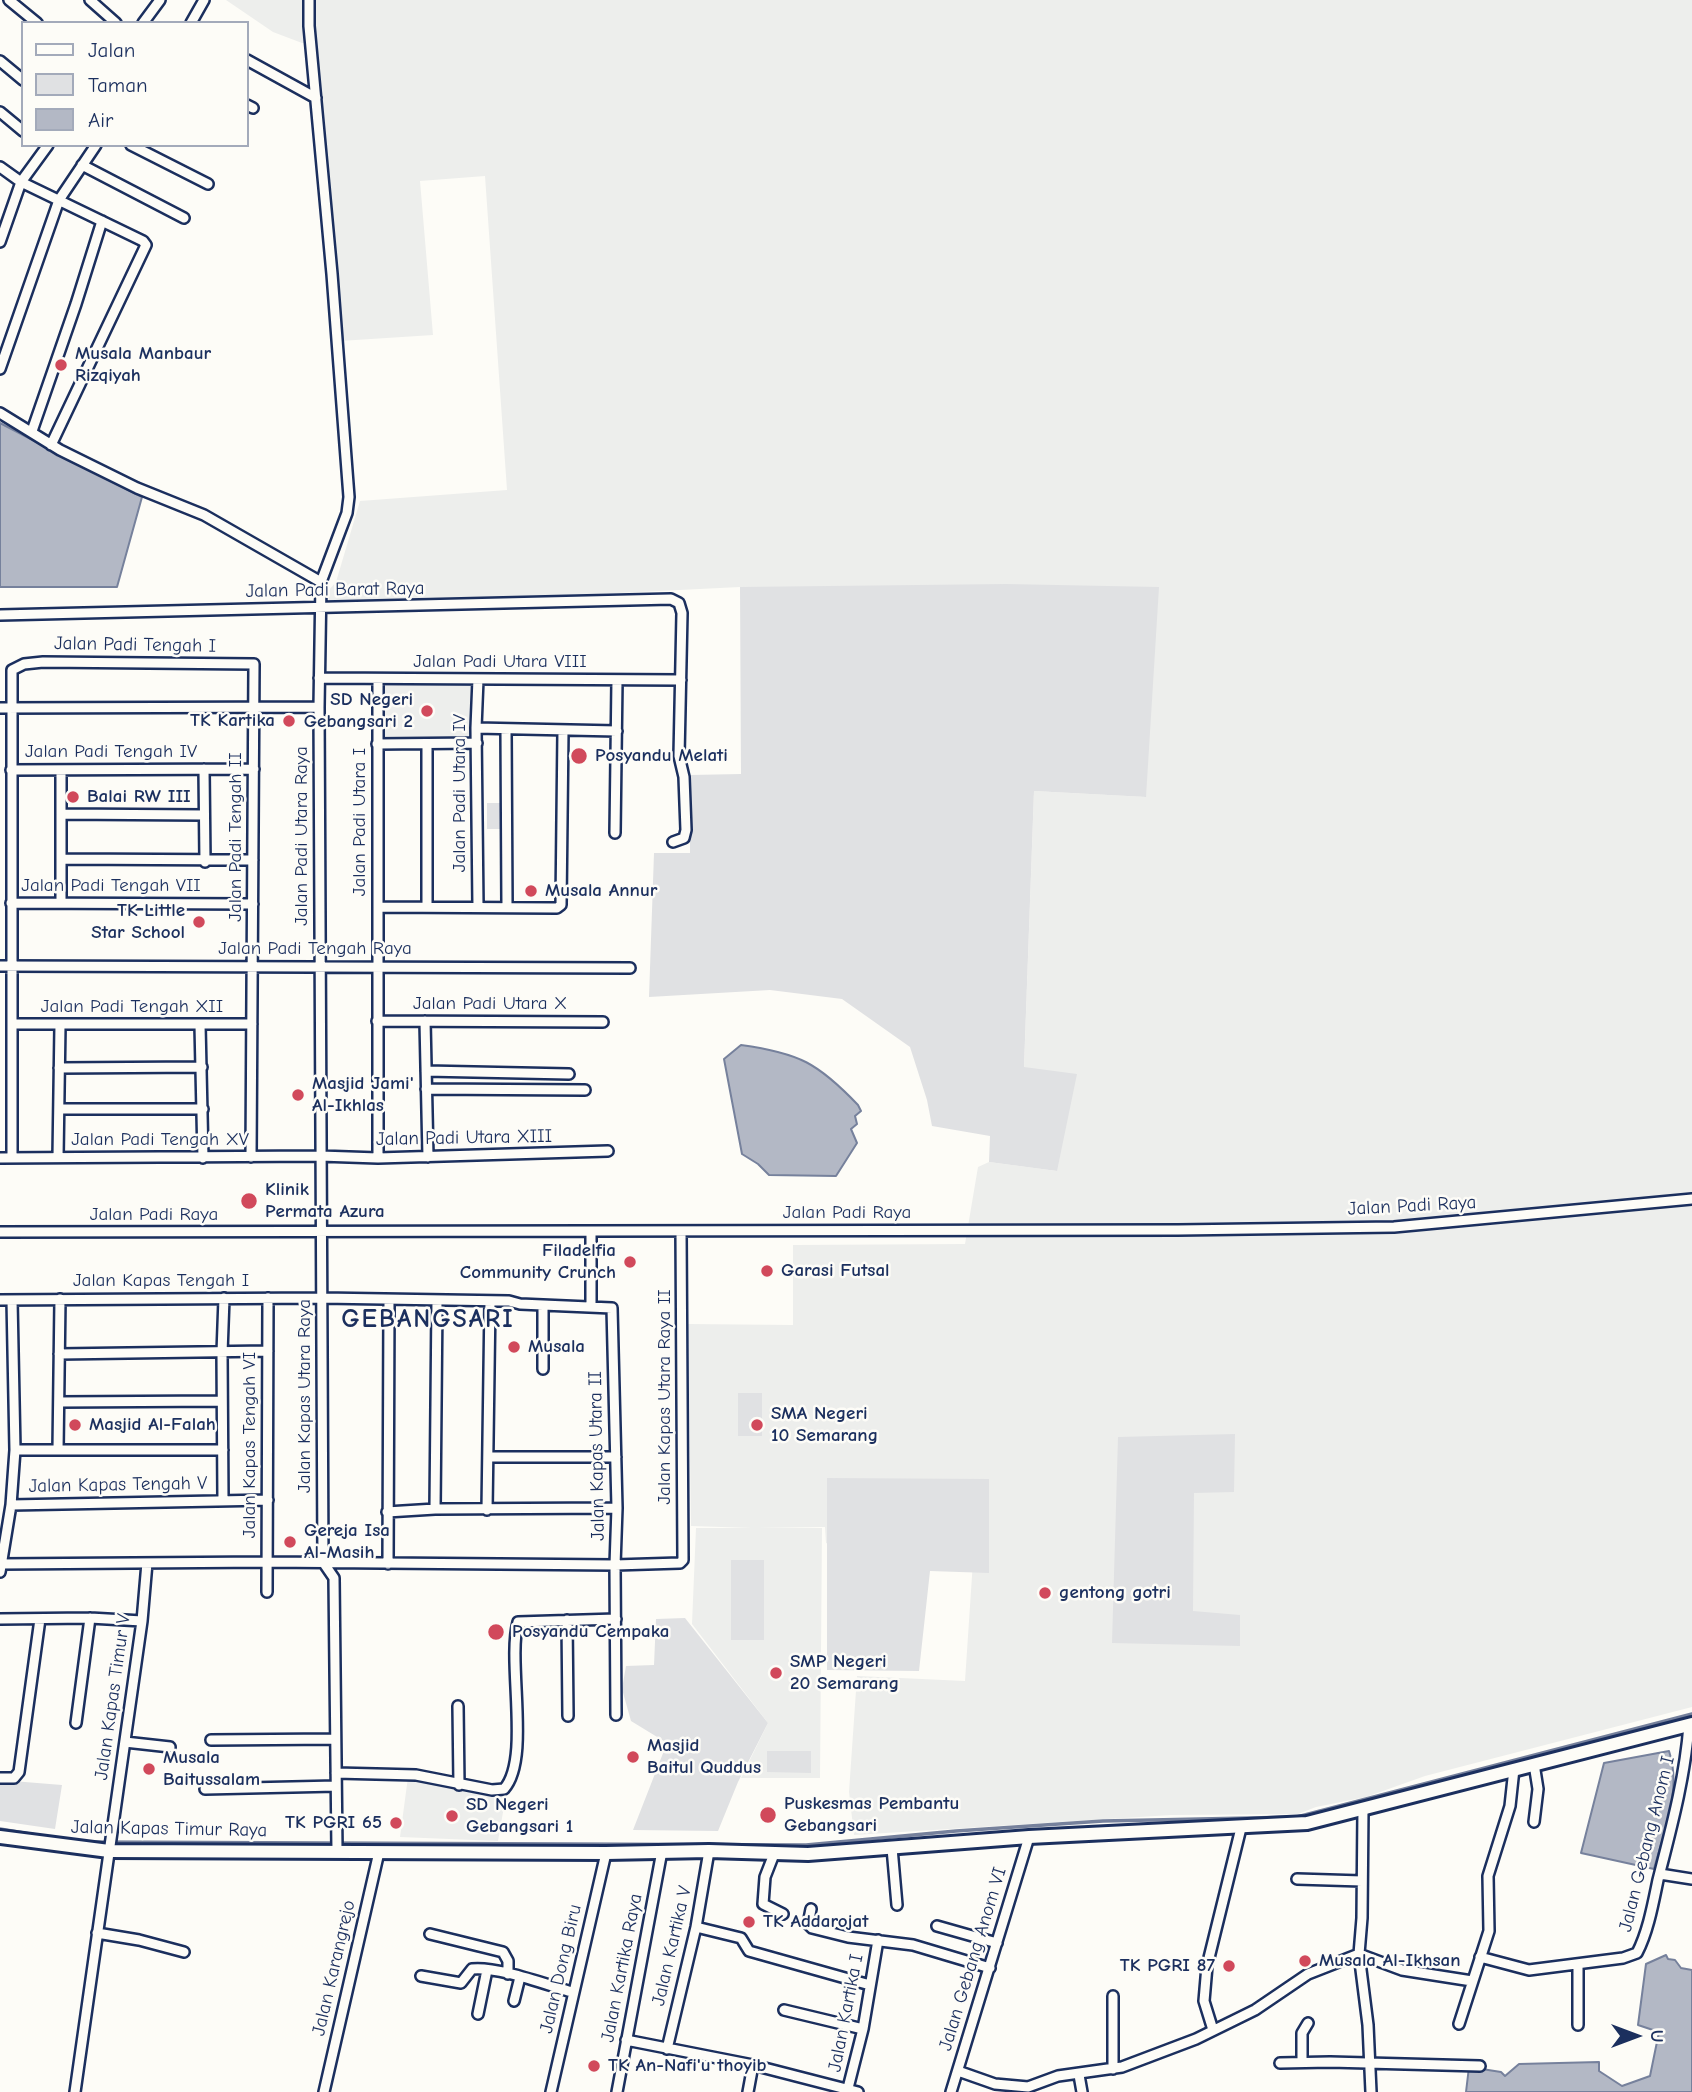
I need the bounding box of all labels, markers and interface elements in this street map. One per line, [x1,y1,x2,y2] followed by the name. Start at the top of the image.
[21,21,248,147] legend
[88,38,135,62] text: Jalan
[88,73,148,97] text: Taman
[88,108,113,132] text: Air
[75,343,211,387] place label: Musala Manbaur Rizqiyah
[53,357,69,373] marker: Musala Manbaur Rizqiyah
[245,577,425,603] street label: Jalan Padi Barat Raya
[54,632,216,658] street label: Jalan Padi Tengah I
[413,651,587,673] street label: Jalan Padi Utara VIII
[304,689,413,733] place label: SD Negeri Gebangsari 2
[419,703,435,719] marker: SD Negeri Gebangsari 2
[190,710,275,732] place label: TK Kartika
[281,713,297,729] marker: TK Kartika
[449,714,471,872] street label: Jalan Padi Utara IV
[25,741,197,763] street label: Jalan Padi Tengah IV
[595,745,728,767] place label: Posyandu Melati
[291,746,313,926] street label: Jalan Padi Utara Raya
[569,746,589,766] marker: Posyandu Melati
[349,748,371,896] street label: Jalan Padi Utara I
[225,752,247,922] street label: Jalan Padi Tengah II
[87,786,191,808] place label: Balai RW III
[65,789,81,805] marker: Balai RW III
[21,875,201,897] street label: Jalan Padi Tengah VII
[545,880,657,902] place label: Musala Annur
[523,883,539,899] marker: Musala Annur
[91,900,185,944] place label: TK Little Star School
[191,914,207,930] marker: TK Little Star School
[218,938,412,960] street label: Jalan Padi Tengah Raya
[413,993,567,1015] street label: Jalan Padi Utara X
[41,996,223,1018] street label: Jalan Padi Tengah XII
[312,1073,414,1117] place label: Masjid Jami' Al-Ikhlas
[290,1087,306,1103] marker: Masjid Jami' Al-Ikhlas
[376,1125,552,1151] street label: Jalan Padi Utara XIII
[71,1129,249,1151] street label: Jalan Padi Tengah XV
[265,1179,385,1223] place label: Klinik Permata Azura
[239,1191,259,1211] marker: Klinik Permata Azura
[1347,1191,1477,1221] street label: Jalan Padi Raya
[783,1202,911,1224] street label: Jalan Padi Raya
[90,1204,218,1226] street label: Jalan Padi Raya
[460,1240,616,1284] place label: Filadelfia Community Crunch
[622,1254,638,1270] marker: Filadelfia Community Crunch
[781,1260,890,1282] place label: Garasi Futsal
[759,1263,775,1279] marker: Garasi Futsal
[73,1270,249,1292] street label: Jalan Kapas Tengah I
[654,1289,676,1505] street label: Jalan Kapas Utara Raya II
[294,1299,316,1493] street label: Jalan Kapas Utara Raya
[342,1304,514,1336] district label: GEBANGSARI
[528,1336,585,1358] place label: Musala
[506,1339,522,1355] marker: Musala
[239,1352,261,1538] street label: Jalan Kapas Tengah VI
[584,1371,610,1541] street label: Jalan Kapas Utara II
[771,1403,878,1447] place label: SMA Negeri 10 Semarang
[89,1414,216,1436] place label: Masjid Al-Falah
[67,1417,83,1433] marker: Masjid Al-Falah
[749,1417,765,1433] marker: SMA Negeri 10 Semarang
[28,1472,208,1498] street label: Jalan Kapas Tengah V
[304,1520,390,1564] place label: Gereja Isa Al-Masih
[282,1534,298,1550] marker: Gereja Isa Al-Masih
[1059,1582,1171,1604] place label: gentong gotri
[1037,1585,1053,1601] marker: gentong gotri
[90,1612,136,1782] street label: Jalan Kapas Timur V
[512,1621,669,1643] place label: Posyandu Cempaka
[486,1622,506,1642] marker: Posyandu Cempaka
[790,1651,899,1695] place label: SMP Negeri 20 Semarang
[768,1665,784,1681] marker: SMP Negeri 20 Semarang
[647,1735,761,1779] place label: Masjid Baitul Quddus
[163,1747,260,1791] place label: Musala Baitussalam
[625,1749,641,1765] marker: Masjid Baitul Quddus
[1614,1754,1680,1934] street label: Jalan Gebang Anom I
[141,1761,157,1777] marker: Musala Baitussalam
[784,1793,959,1837] place label: Puskesmas Pembantu Gebangsari
[466,1794,573,1838] place label: SD Negeri Gebangsari 1
[758,1805,778,1825] marker: Puskesmas Pembantu Gebangsari
[444,1808,460,1824] marker: SD Negeri Gebangsari 1
[285,1812,382,1834] place label: TK PGRI 65
[388,1815,404,1831] marker: TK PGRI 65
[71,1816,267,1842] street label: Jalan Kapas Timur Raya
[934,1865,1012,2053] street label: Jalan Gebang Anom VI
[647,1884,697,2008] street label: Jalan Kartika V
[596,1892,648,2044] street label: Jalan Kartika Raya
[307,1898,361,2038] street label: Jalan Karangrejo
[535,1902,587,2036] street label: Jalan Dong Biru
[763,1911,868,1933] place label: TK Addarojat
[741,1914,757,1930] marker: TK Addarojat
[1319,1950,1461,1972] place label: Musala Al-Ikhsan
[823,1952,869,2074] street label: Jalan Kartika I
[1297,1953,1313,1969] marker: Musala Al-Ikhsan
[1120,1955,1215,1977] place label: TK PGRI 87
[1221,1958,1237,1974] marker: TK PGRI 87
[1601,2001,1671,2071] north arrow
[1646,2030,1668,2042] text: U
[608,2055,766,2077] place label: TK An-Nafi'u thoyib
[586,2058,602,2074] marker: TK An-Nafi'u thoyib

